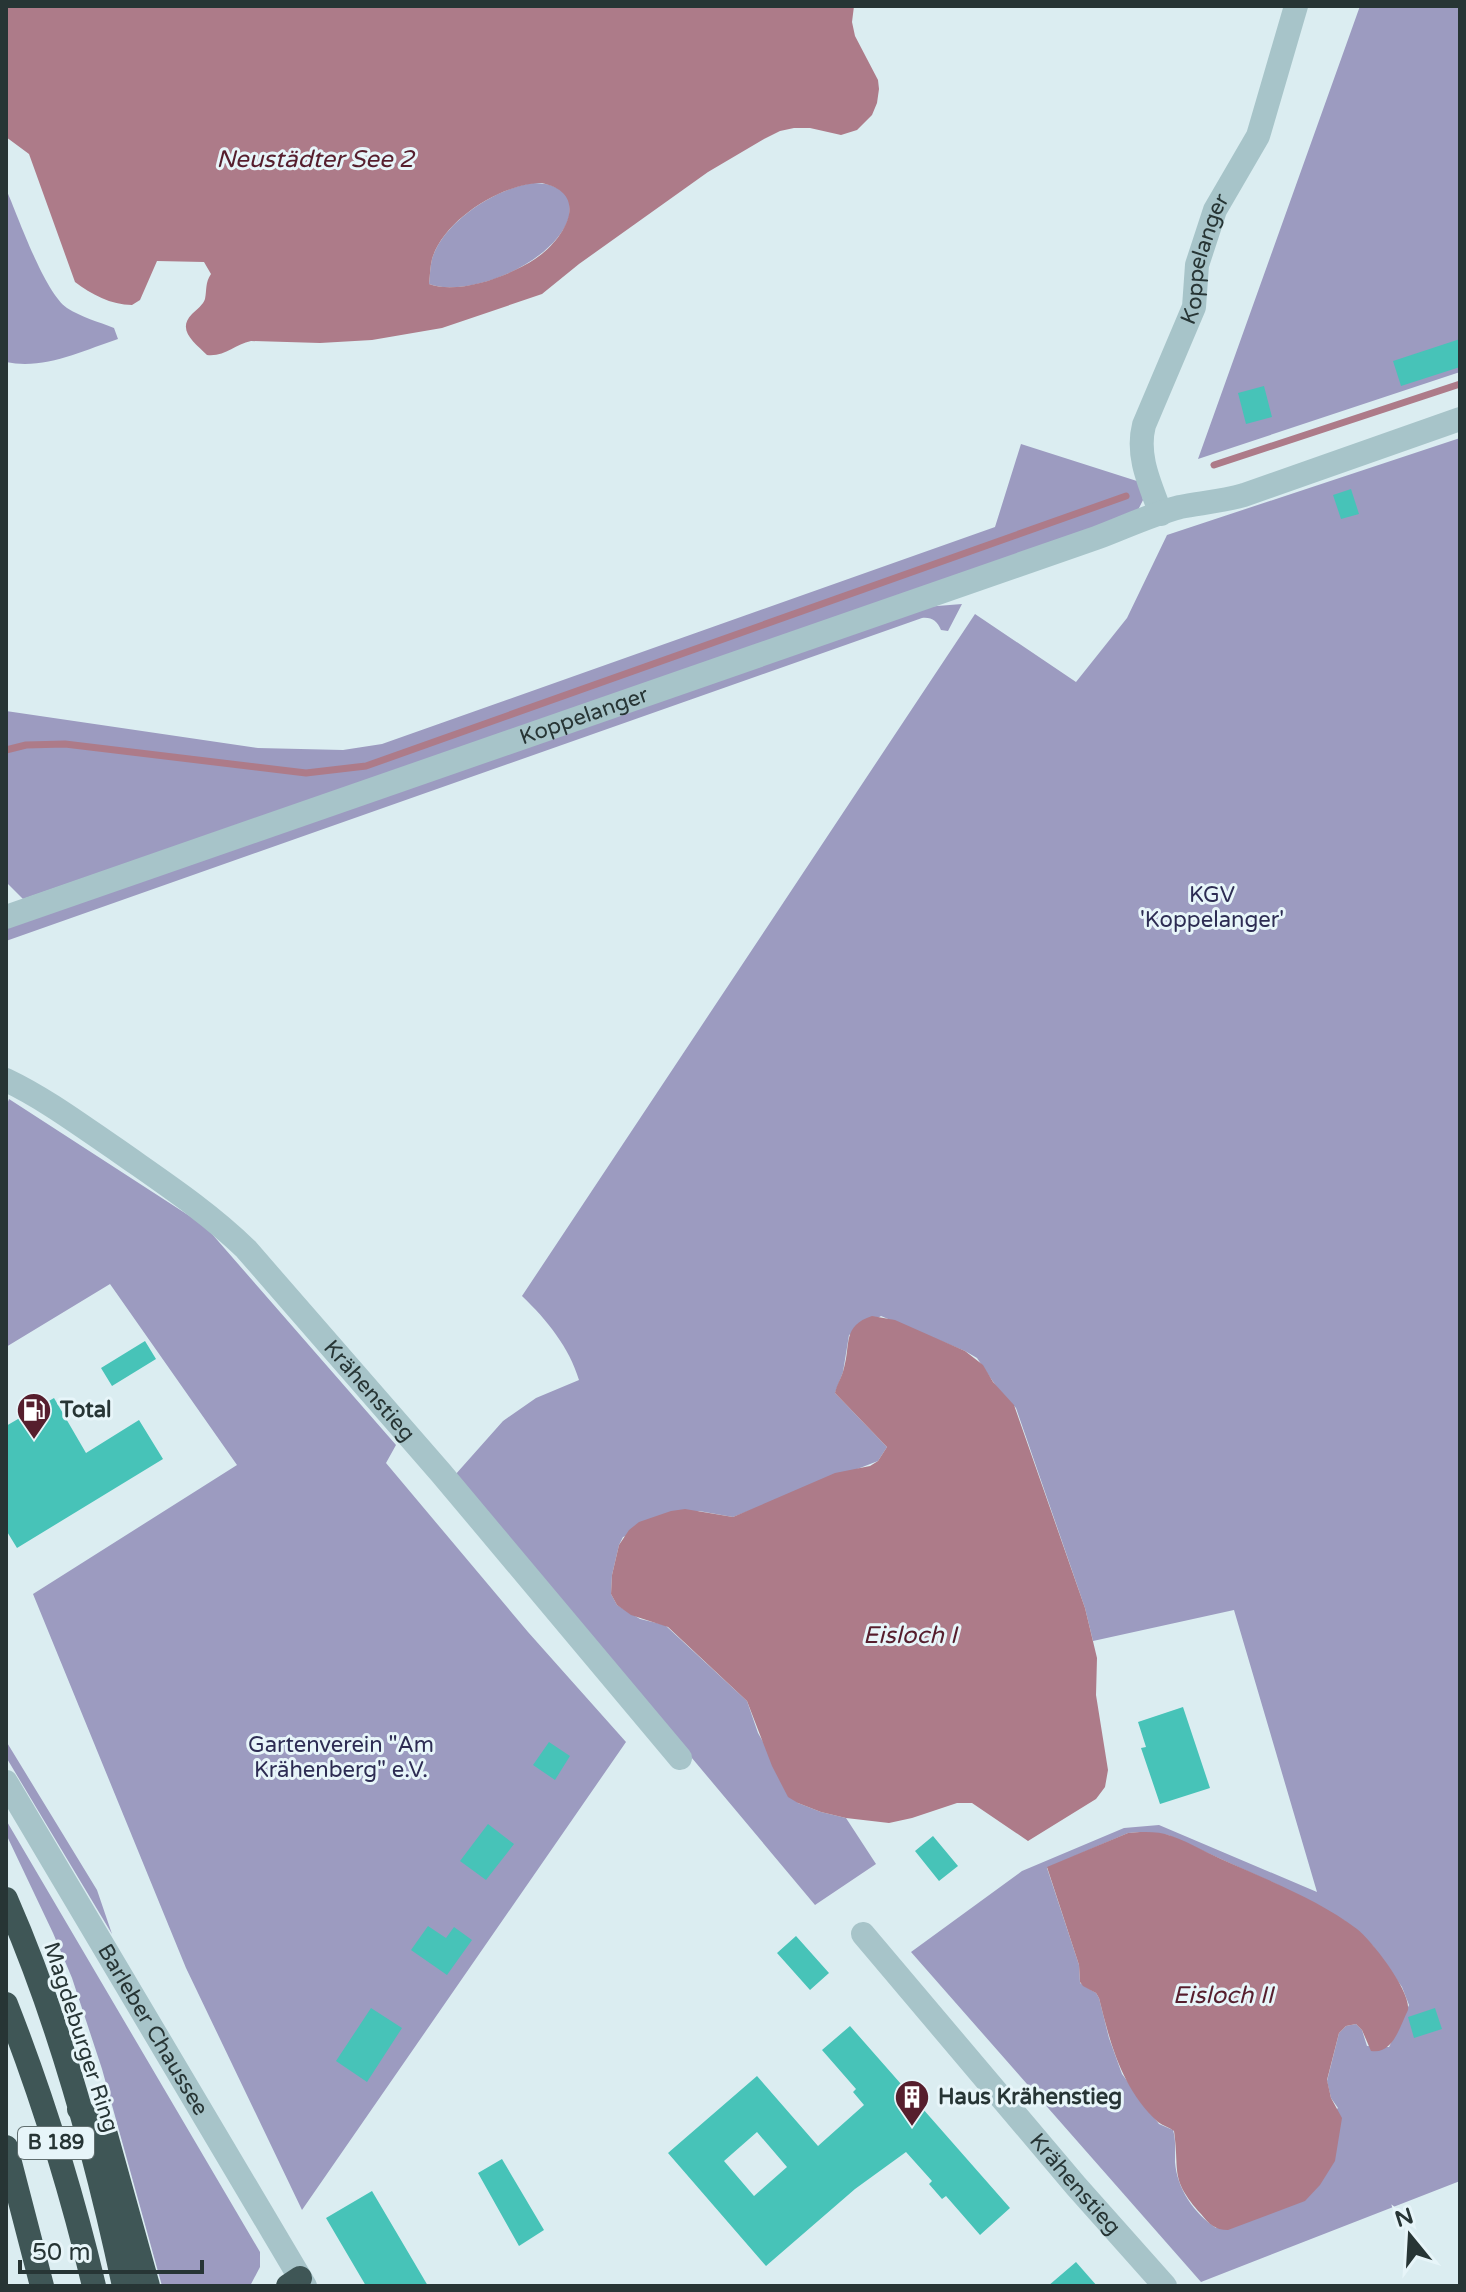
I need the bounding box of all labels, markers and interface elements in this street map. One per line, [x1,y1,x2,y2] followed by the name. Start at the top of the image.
[216,145,416,174] water label: Neustädter See 2
[1175,188,1235,328] street label: Koppelanger
[516,681,652,750] street label: Koppelanger
[1140,882,1284,933] park label: KGV 'Koppelanger'
[318,1335,420,1447] street label: Krähenstieg
[15,1391,53,1441] fuel station icon: Total
[59,1397,112,1423] place label: Total
[863,1621,959,1650] water label: Eisloch I
[248,1732,434,1783] park label: Gartenverein "Am Krähenberg" e.V.
[38,1939,124,2135] street label: Magdeburger Ring
[92,1939,214,2120] street label: Barleber Chaussee
[1173,1981,1276,2010] water label: Eisloch II
[893,2078,931,2128] building icon: Haus Krähenstieg
[938,2084,1122,2110] place label: Haus Krähenstieg
[18,2127,94,2159] road number: B 189
[1024,2128,1126,2240] street label: Krähenstieg
[1370,2196,1450,2276] north arrow
[1392,2203,1417,2233] text: N
[20,2224,202,2274] scale bar
[32,2238,90,2267] text: 50 m

